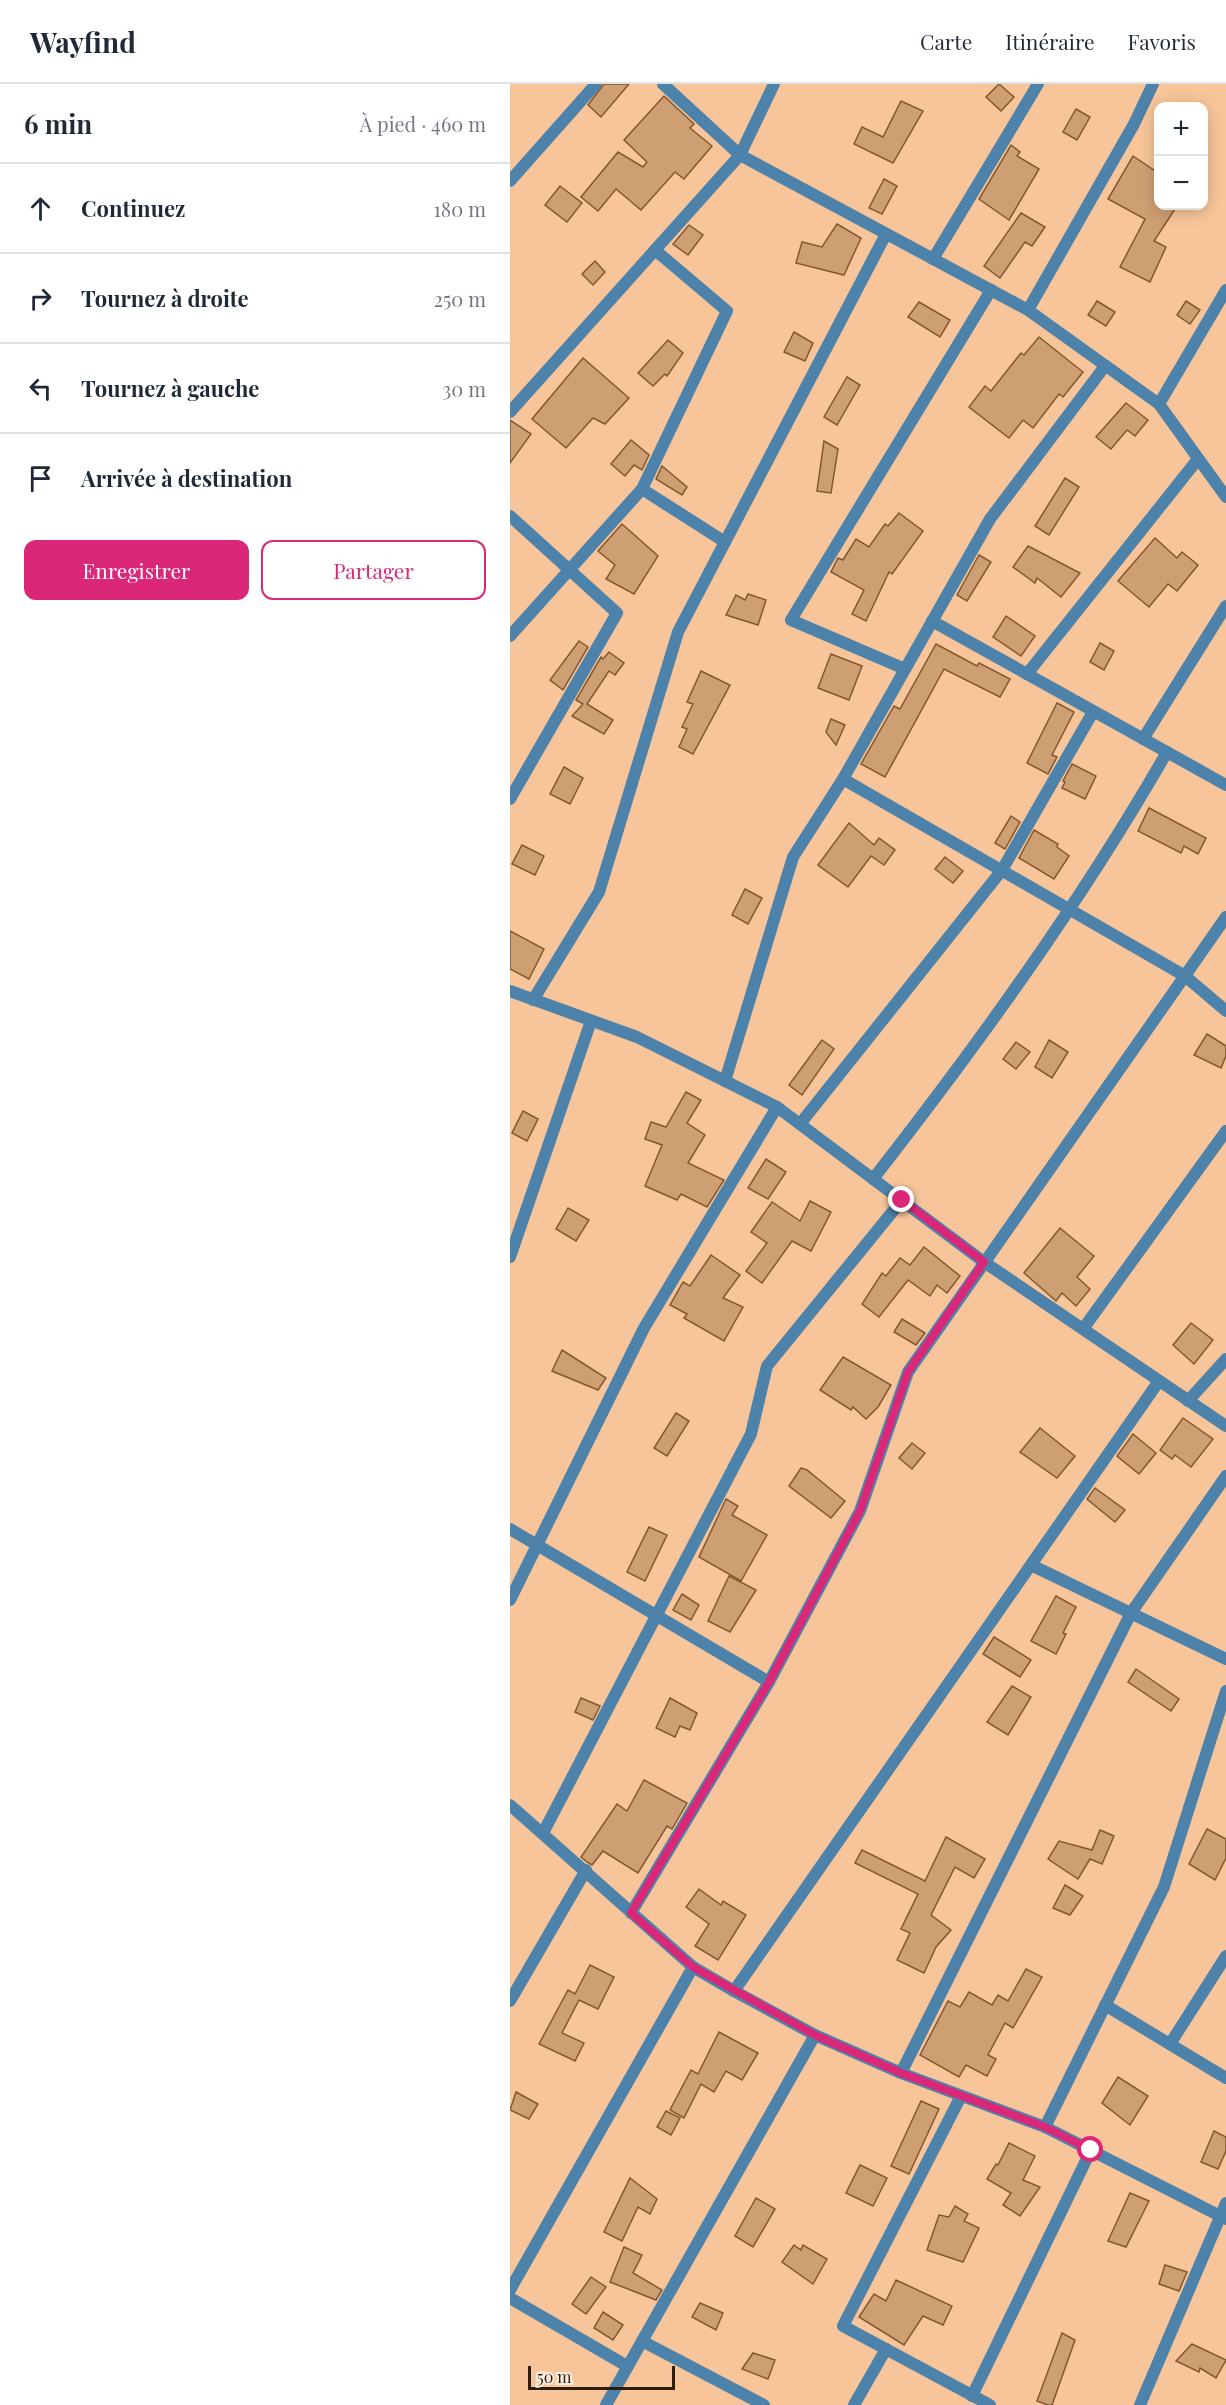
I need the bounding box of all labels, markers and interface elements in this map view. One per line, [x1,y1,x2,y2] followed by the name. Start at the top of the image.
[30,23,136,60] text: Wayfind
[920,27,972,55] text: Carte
[1005,27,1095,55] text: Itinéraire
[1128,27,1196,55] text: Favoris
[1154,102,1208,210] map controls
[1154,102,1208,156] button: +
[24,106,92,141] text: 6 min
[359,110,486,137] text: À pied · 460 m
[1154,156,1208,210] button: −
[24,192,57,225] icon: ahead
[81,193,185,223] text: Continuez
[433,195,486,222] text: 180 m
[24,282,57,315] icon: right
[81,283,249,313] text: Tournez à droite
[433,285,486,312] text: 250 m
[24,372,57,405] icon: left
[81,373,259,403] text: Tournez à gauche
[442,375,486,402] text: 30 m
[24,462,57,495] icon: arrive
[81,463,292,493] text: Arrivée à destination
[24,540,249,600] button: Enregistrer
[261,540,486,600] button: Partager
[888,1186,914,1212] route end
[1077,2136,1103,2162] route start
[528,2363,675,2390] scale bar
[537,2366,571,2387] text: 50 m

